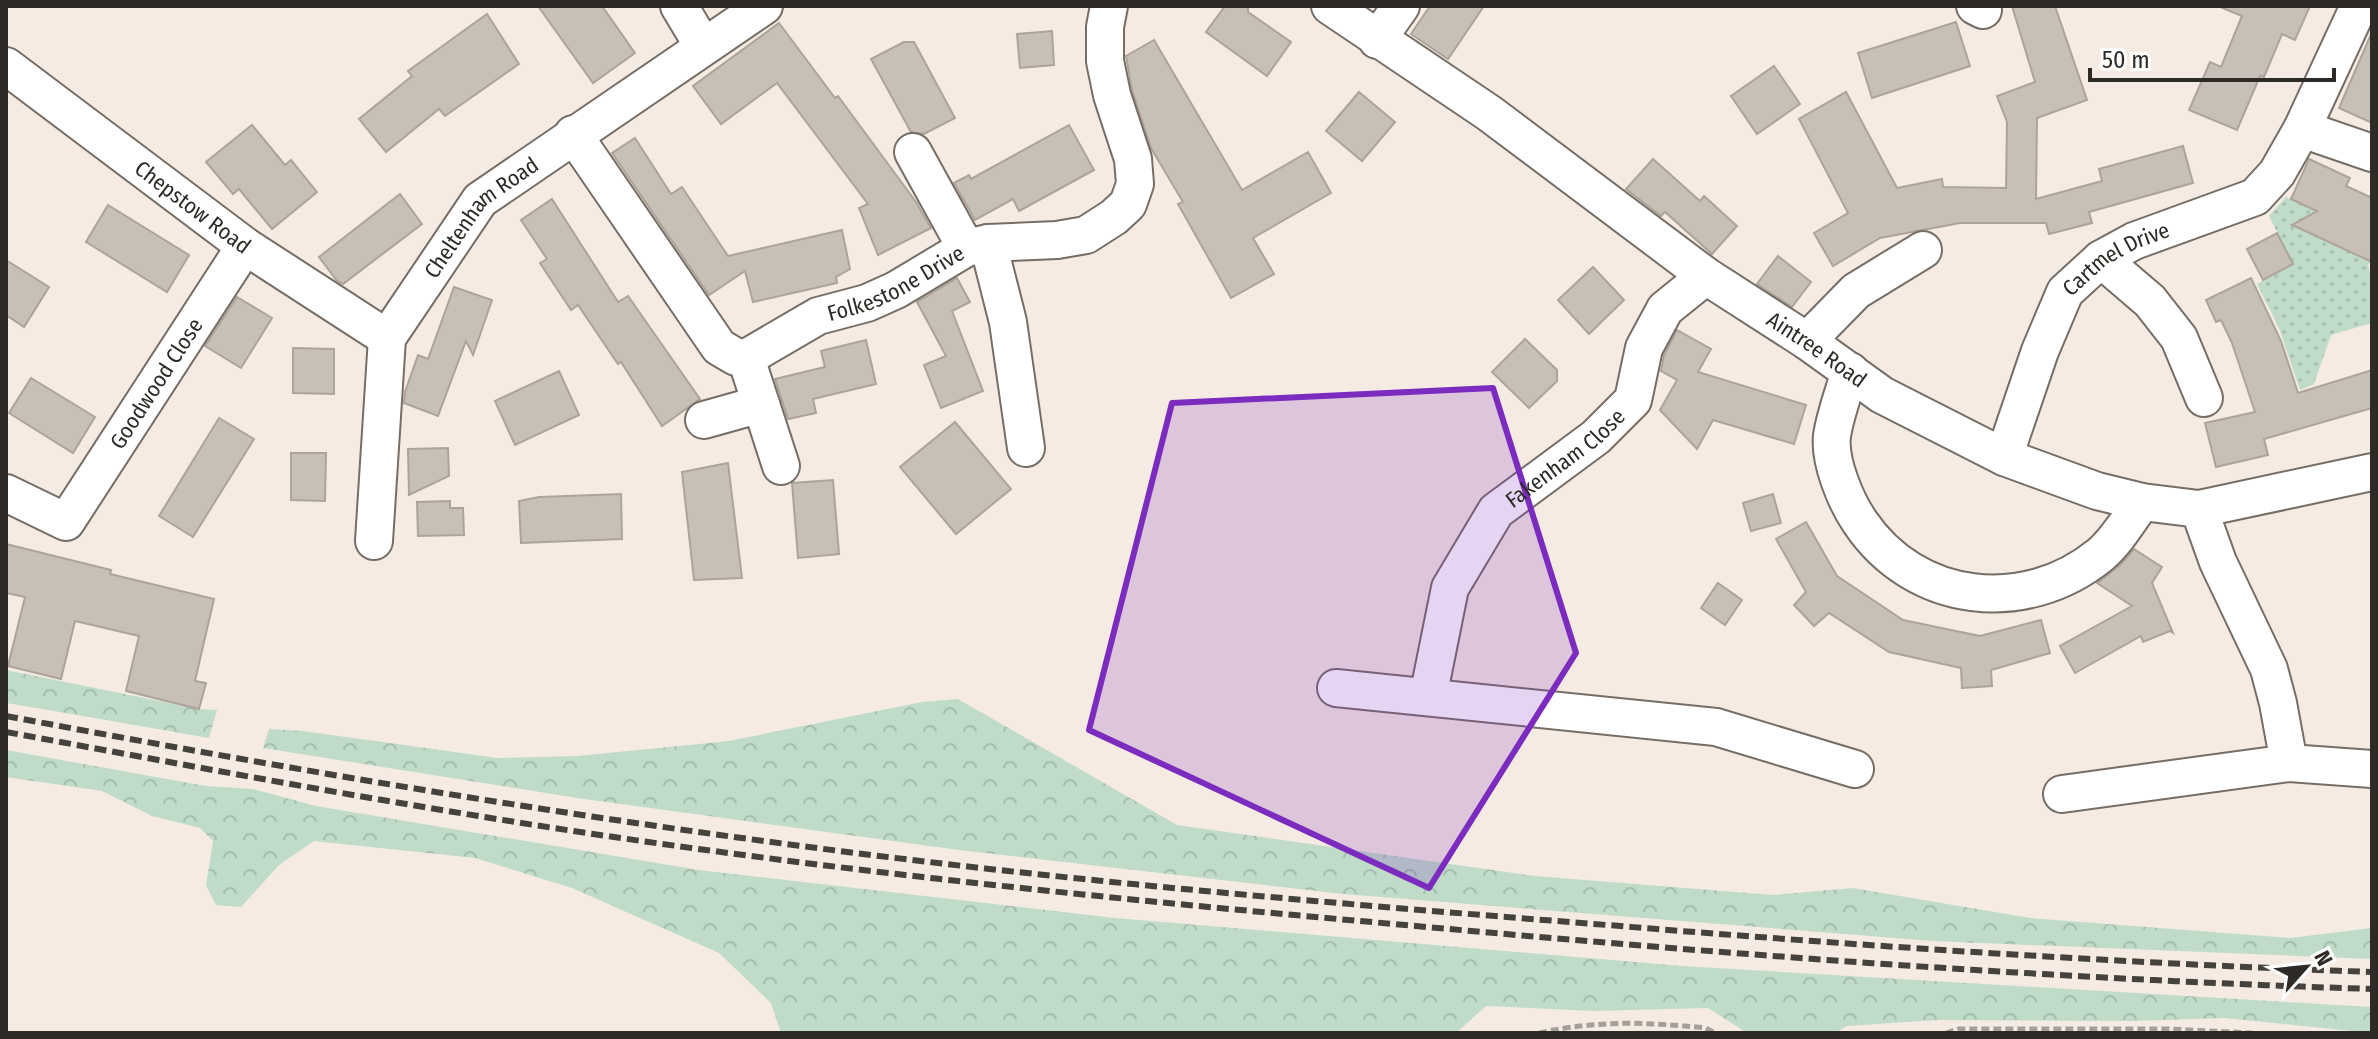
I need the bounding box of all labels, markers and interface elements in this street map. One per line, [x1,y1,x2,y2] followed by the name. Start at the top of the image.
[2090,32,2334,82] scale bar
[2102,46,2150,74] text: 50 m
[418,151,544,283] street label: Cheltenham Road
[129,155,256,260] street label: Chepstow Road
[2057,216,2173,302] street label: Cartmel Drive
[824,239,969,327] street label: Folkestone Drive
[1762,306,1872,394] street label: Aintree Road
[104,313,209,454] street label: Goodwood Close
[1500,403,1631,513] street label: Fakenham Close
[2266,927,2346,1007] north arrow
[2308,946,2338,970] text: N

